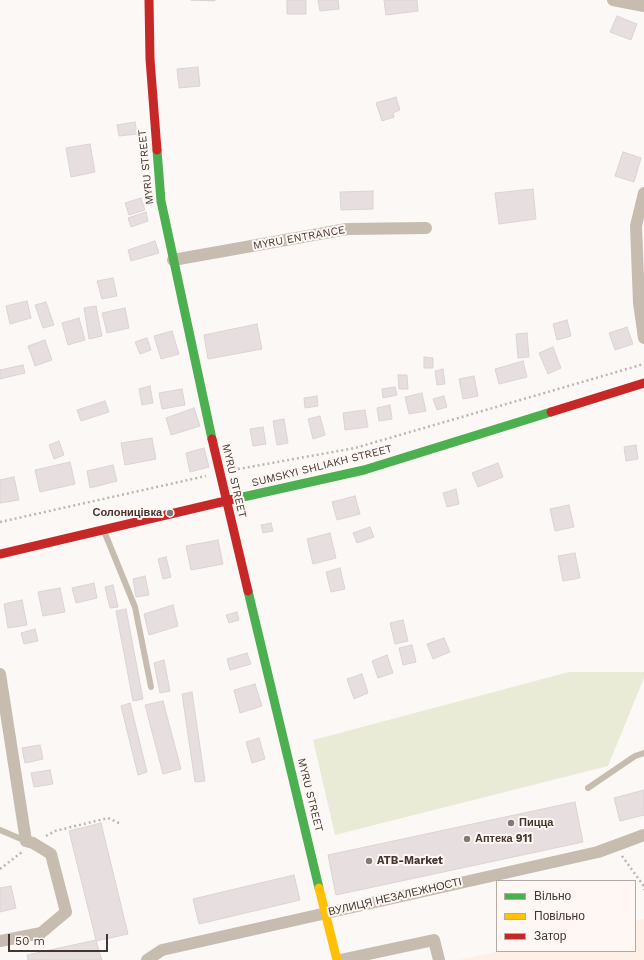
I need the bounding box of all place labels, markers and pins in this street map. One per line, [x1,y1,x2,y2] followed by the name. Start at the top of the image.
[92,506,162,520] place label: Солоницівка
[165,508,175,518] marker: Солоницівка
[519,816,553,830] place label: Пицца
[506,818,516,828] marker: Пицца
[475,832,532,846] place label: Аптека 911
[462,834,472,844] marker: Аптека 911
[377,854,443,868] place label: ATB-Market
[364,856,374,866] marker: ATB-Market

